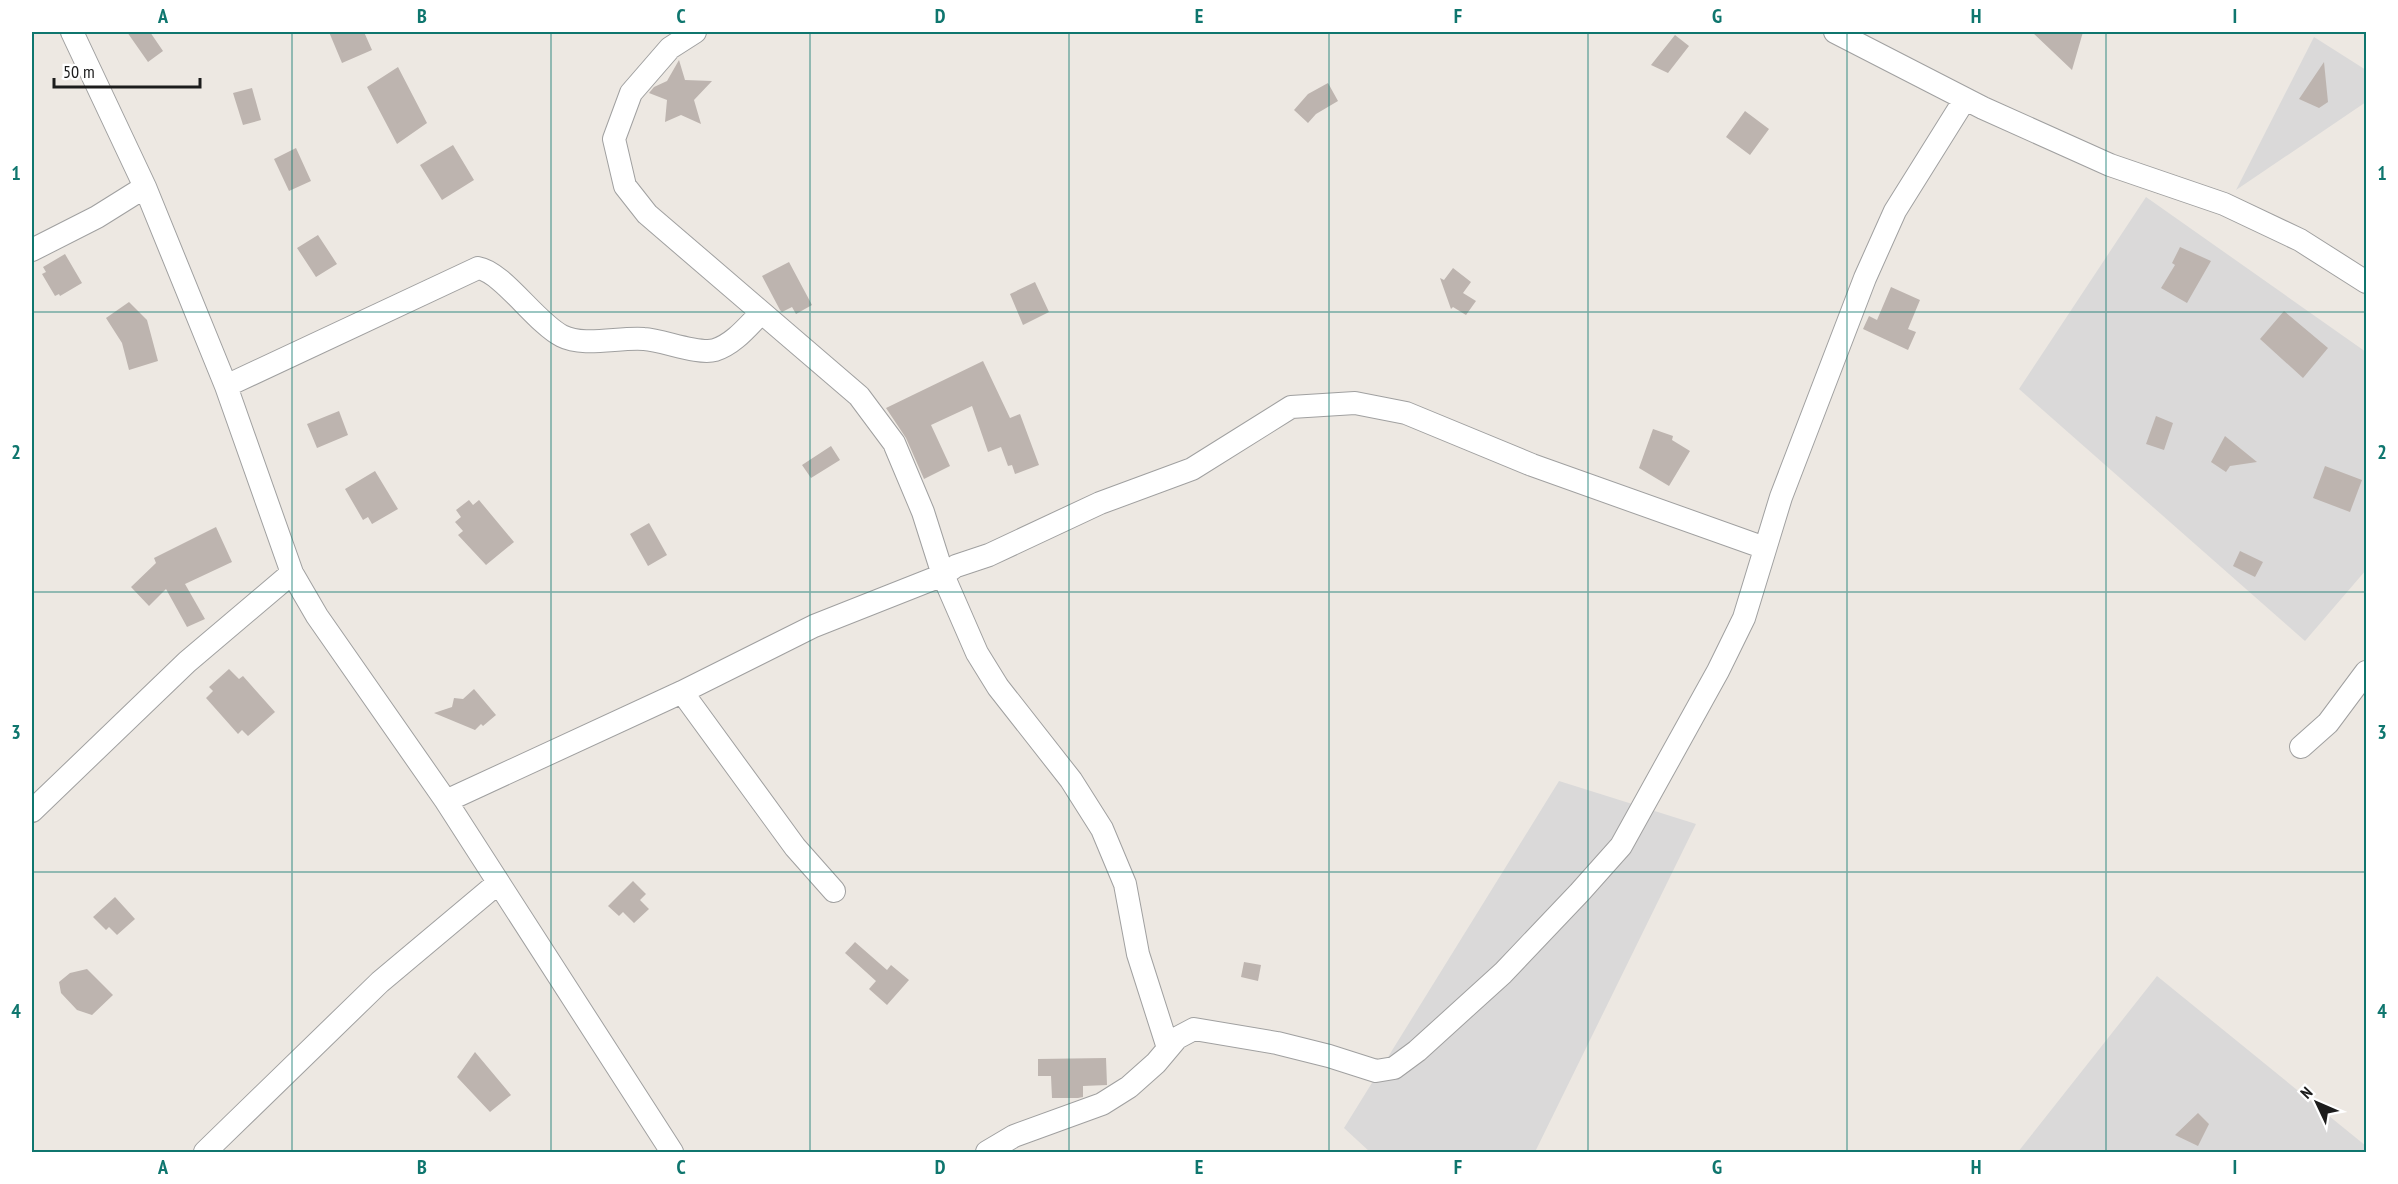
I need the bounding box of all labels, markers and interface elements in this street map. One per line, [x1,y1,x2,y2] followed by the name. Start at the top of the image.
[157,3,169,29] text: A
[417,3,427,29] text: B
[676,3,686,29] text: C
[935,3,946,29] text: D
[1195,3,1203,29] text: E
[1454,3,1462,29] text: F
[1712,3,1722,29] text: G
[1971,3,1981,29] text: H
[2233,3,2237,29] text: I
[54,51,200,89] scale bar
[63,60,95,83] text: 50 m
[11,160,21,186] text: 1
[2377,160,2387,186] text: 1
[11,439,21,465] text: 2
[2377,439,2387,465] text: 2
[11,719,21,745] text: 3
[2377,719,2387,745] text: 3
[11,998,21,1024] text: 4
[2377,998,2387,1024] text: 4
[2287,1073,2347,1133] north arrow
[2296,1083,2316,1103] text: N
[157,1154,169,1180] text: A
[417,1154,427,1180] text: B
[676,1154,686,1180] text: C
[935,1154,946,1180] text: D
[1195,1154,1203,1180] text: E
[1454,1154,1462,1180] text: F
[1712,1154,1722,1180] text: G
[1971,1154,1981,1180] text: H
[2233,1154,2237,1180] text: I

